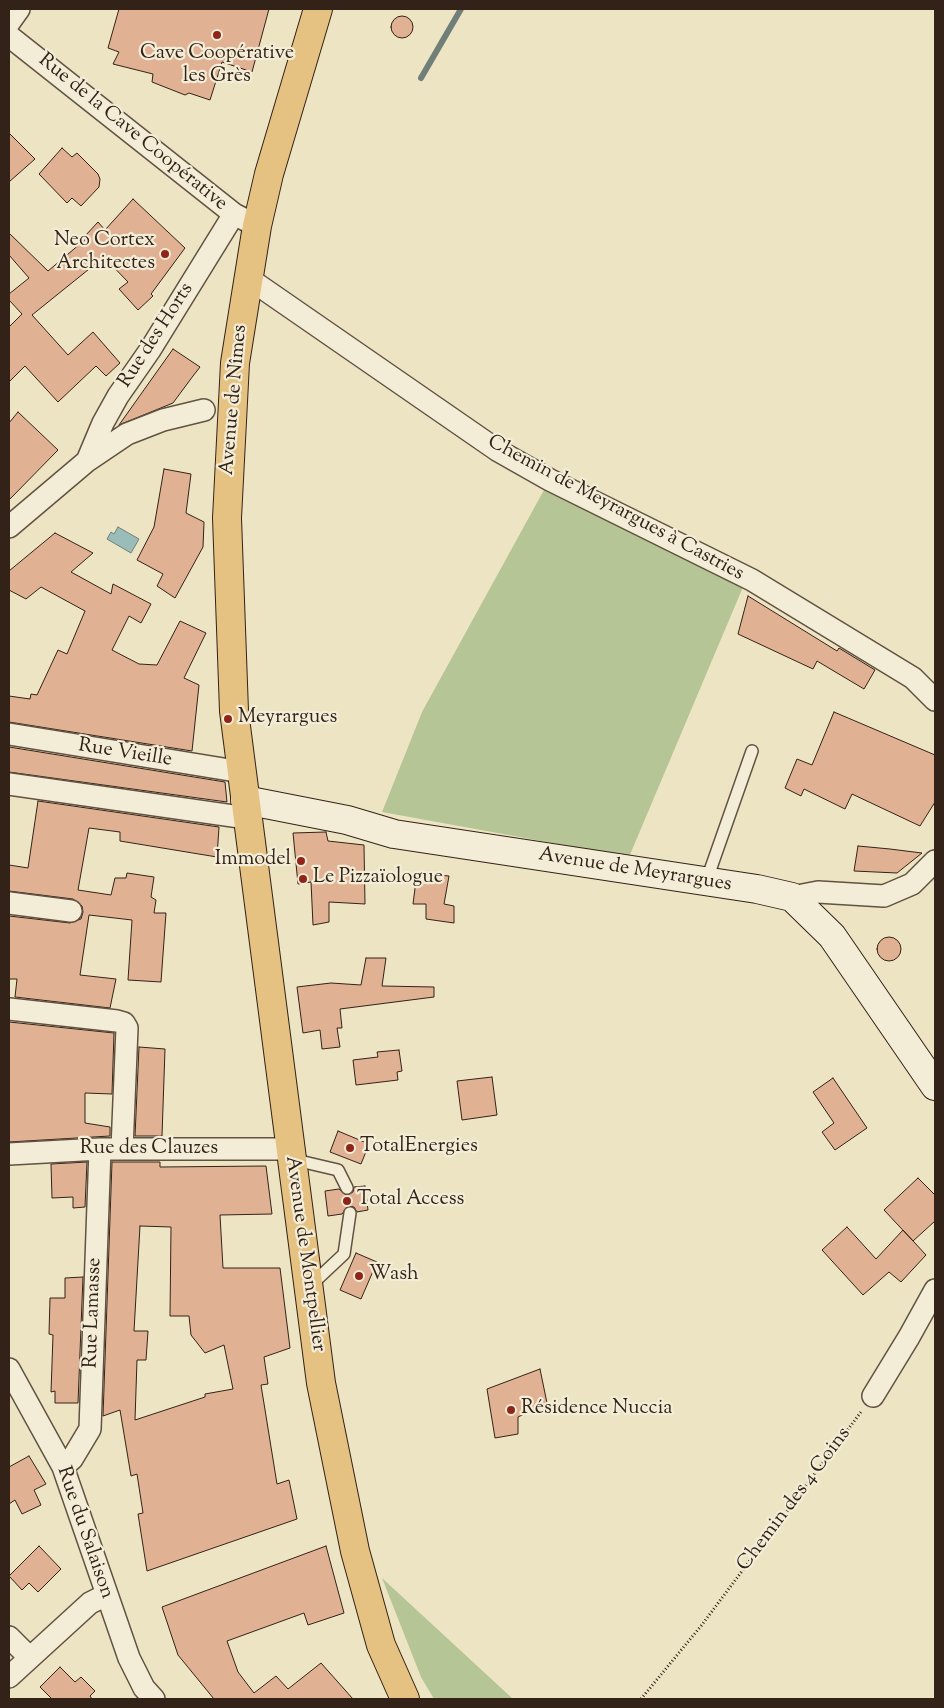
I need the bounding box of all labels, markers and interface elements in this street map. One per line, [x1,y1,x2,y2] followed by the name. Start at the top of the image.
[211,29,223,41] marker: Cave Coopérative les Grès
[140,43,294,90] place label: Cave Coopérative les Grès
[32,49,232,217] street label: Rue de la Cave Coopérative
[54,230,155,277] place label: Neo Cortex Architectes
[159,248,171,260] marker: Neo Cortex Architectes
[114,279,200,393] street label: Rue des Horts
[216,324,254,476] street label: Avenue de Nîmes
[483,431,747,587] street label: Chemin de Meyrargues à Castries
[238,707,337,731] place label: Meyrargues
[222,713,234,725] marker: Meyrargues
[76,735,174,773] street label: Rue Vieille
[537,844,733,898] street label: Avenue de Meyrargues
[215,849,291,873] place label: Immodel
[295,855,307,867] marker: Immodel
[313,867,443,891] place label: Le Pizzaïologue
[297,873,309,885] marker: Le Pizzaïologue
[360,1136,478,1160] place label: TotalEnergies
[80,1138,218,1162] street label: Rue des Clauzes
[344,1142,356,1154] marker: TotalEnergies
[278,1155,330,1353] street label: Avenue de Montpellier
[357,1189,464,1213] place label: Total Access
[341,1195,353,1207] marker: Total Access
[80,1257,108,1369] street label: Rue Lamasse
[369,1264,419,1288] place label: Wash
[353,1270,365,1282] marker: Wash
[521,1398,673,1422] place label: Résidence Nuccia
[505,1404,517,1416] marker: Résidence Nuccia
[733,1423,857,1577] street label: Chemin des 4 Coins
[50,1464,118,1602] street label: Rue du Salaison

